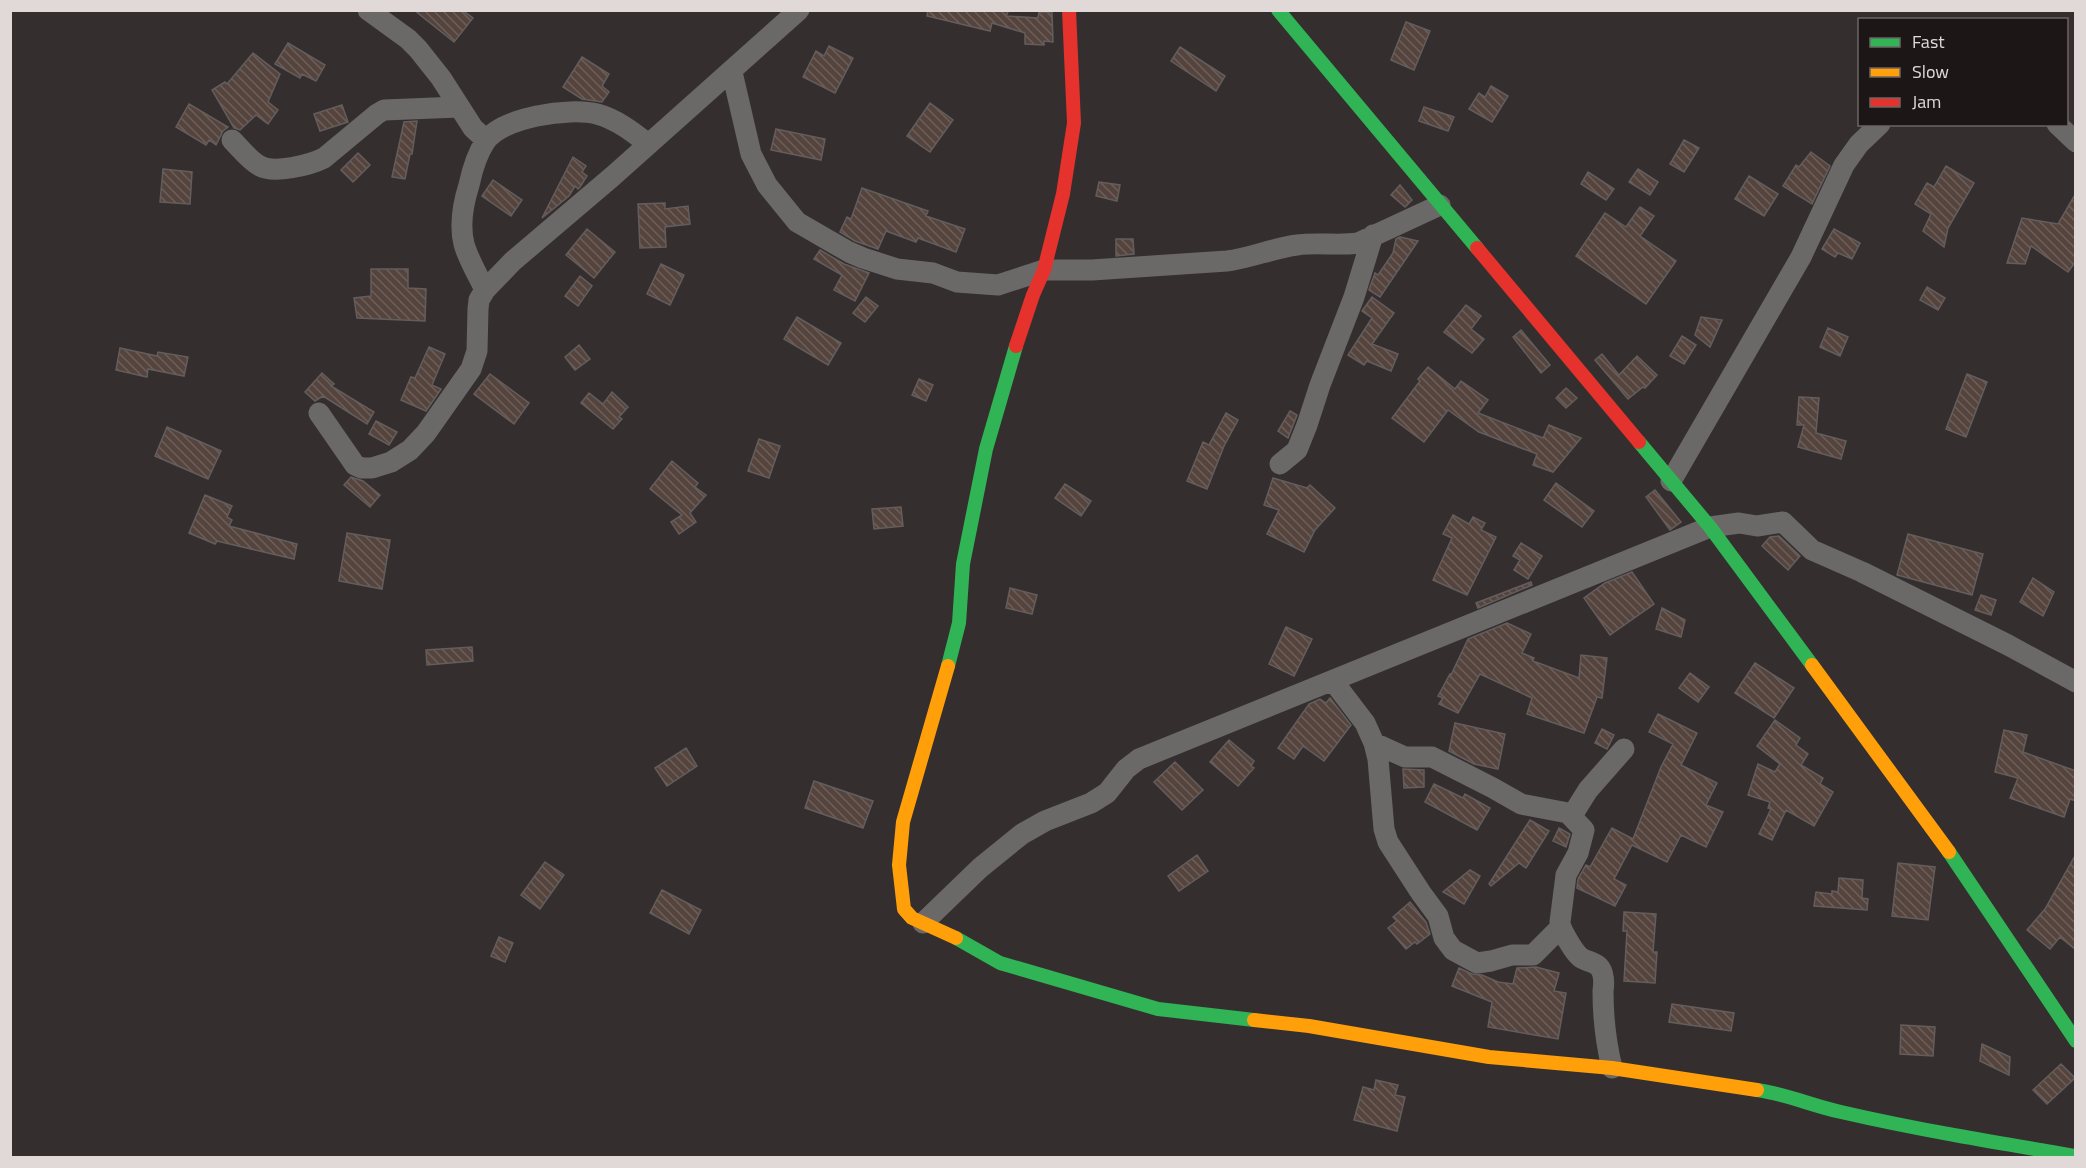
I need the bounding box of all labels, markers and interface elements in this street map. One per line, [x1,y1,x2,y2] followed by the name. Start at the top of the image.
[1858,18,2068,126] legend
[1912,28,1945,55] text: Fast
[1912,58,1949,85] text: Slow
[1912,88,1941,115] text: Jam

